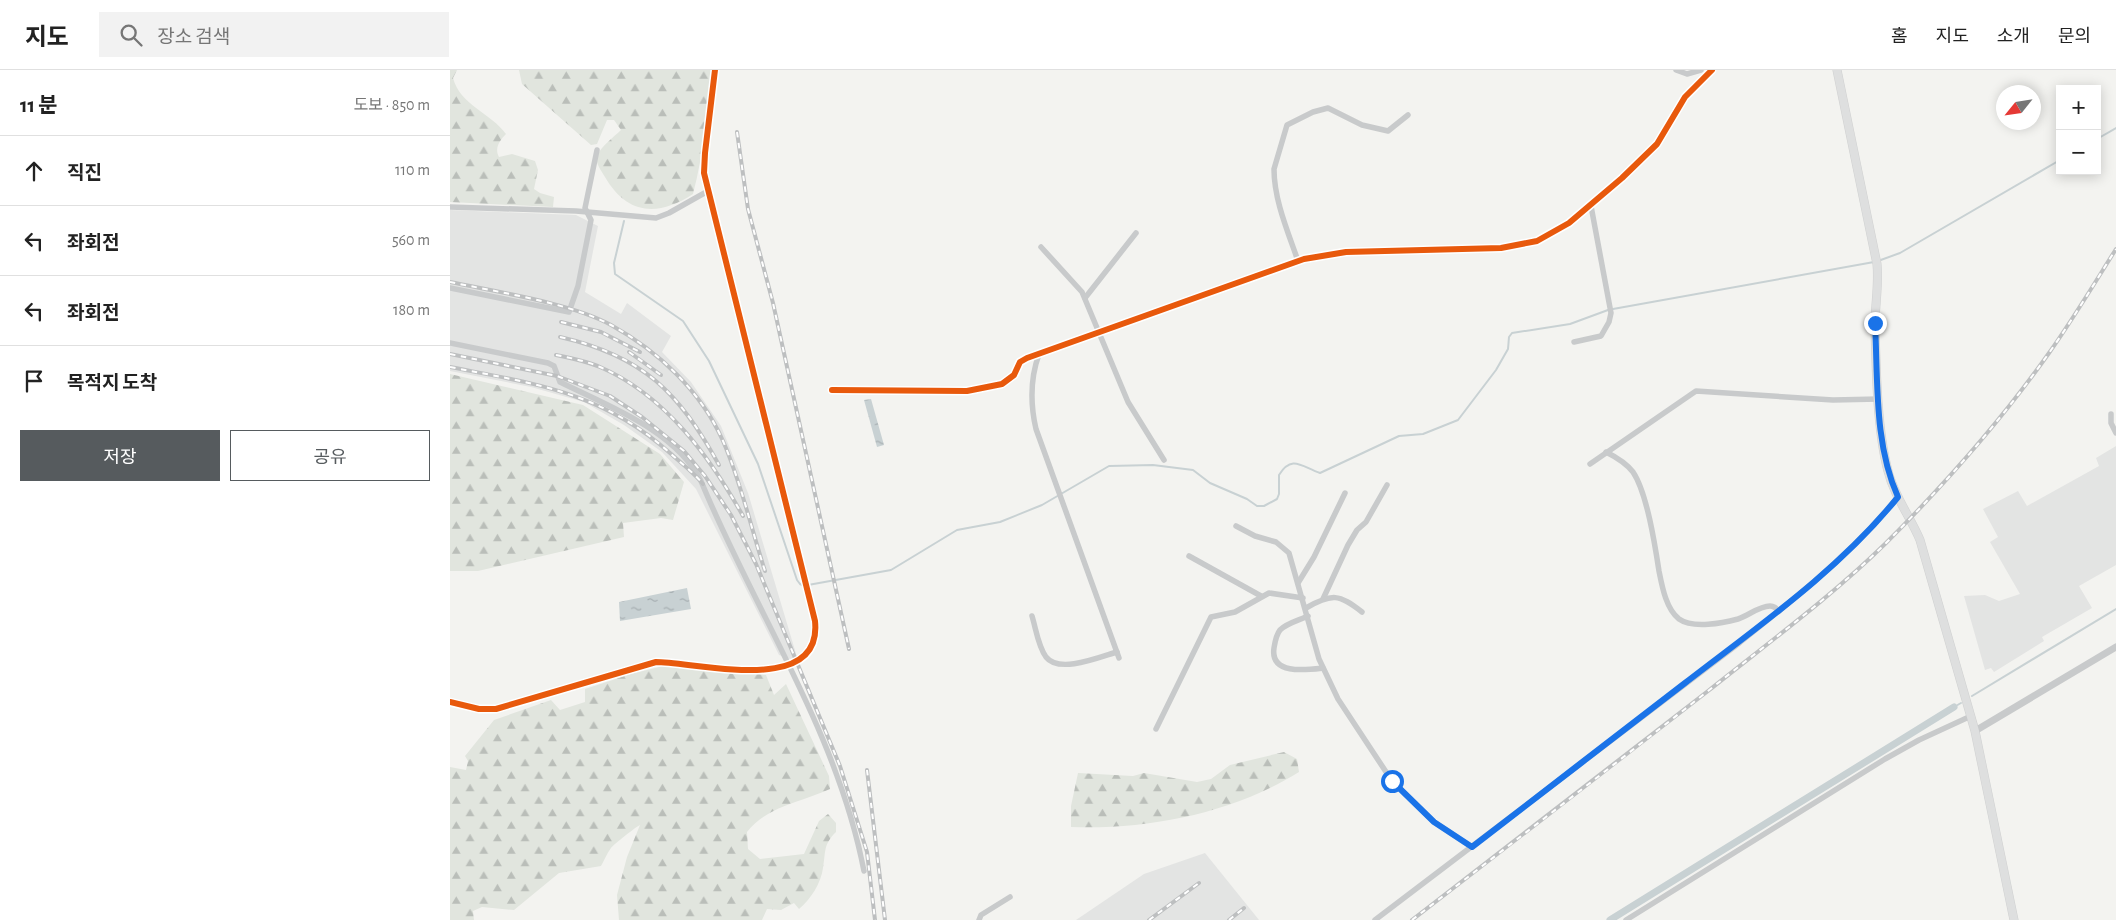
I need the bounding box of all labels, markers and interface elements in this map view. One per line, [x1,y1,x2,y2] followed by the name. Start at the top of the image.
[99,12,449,57] search box
[117,21,145,49] icon: search
[25,26,69,50] text: 지도
[157,28,230,47] text: 장소 검색
[1891,28,1908,46] text: 홈
[1936,28,1969,46] text: 지도
[1997,28,2030,46] text: 소개
[2058,28,2091,46] text: 문의
[1996,85,2041,130] north arrow
[2056,85,2101,175] map controls
[2056,85,2101,130] button: +
[20,95,58,116] text: 11 분
[353,97,430,113] text: 도보 · 850 m
[2056,130,2101,175] button: −
[20,157,48,185] icon: ahead
[395,162,430,178] text: 110 m
[67,164,102,183] text: 직진
[20,227,48,255] icon: left
[392,232,430,248] text: 560 m
[67,234,119,253] text: 좌회전
[20,297,48,325] icon: left
[393,302,430,318] text: 180 m
[67,304,119,323] text: 좌회전
[1864,312,1887,335] route end
[20,367,48,395] icon: arrive
[67,374,157,393] text: 목적지 도착
[20,430,220,481] button: 저장
[230,430,430,481] button: 공유
[1381,770,1404,793] route start

